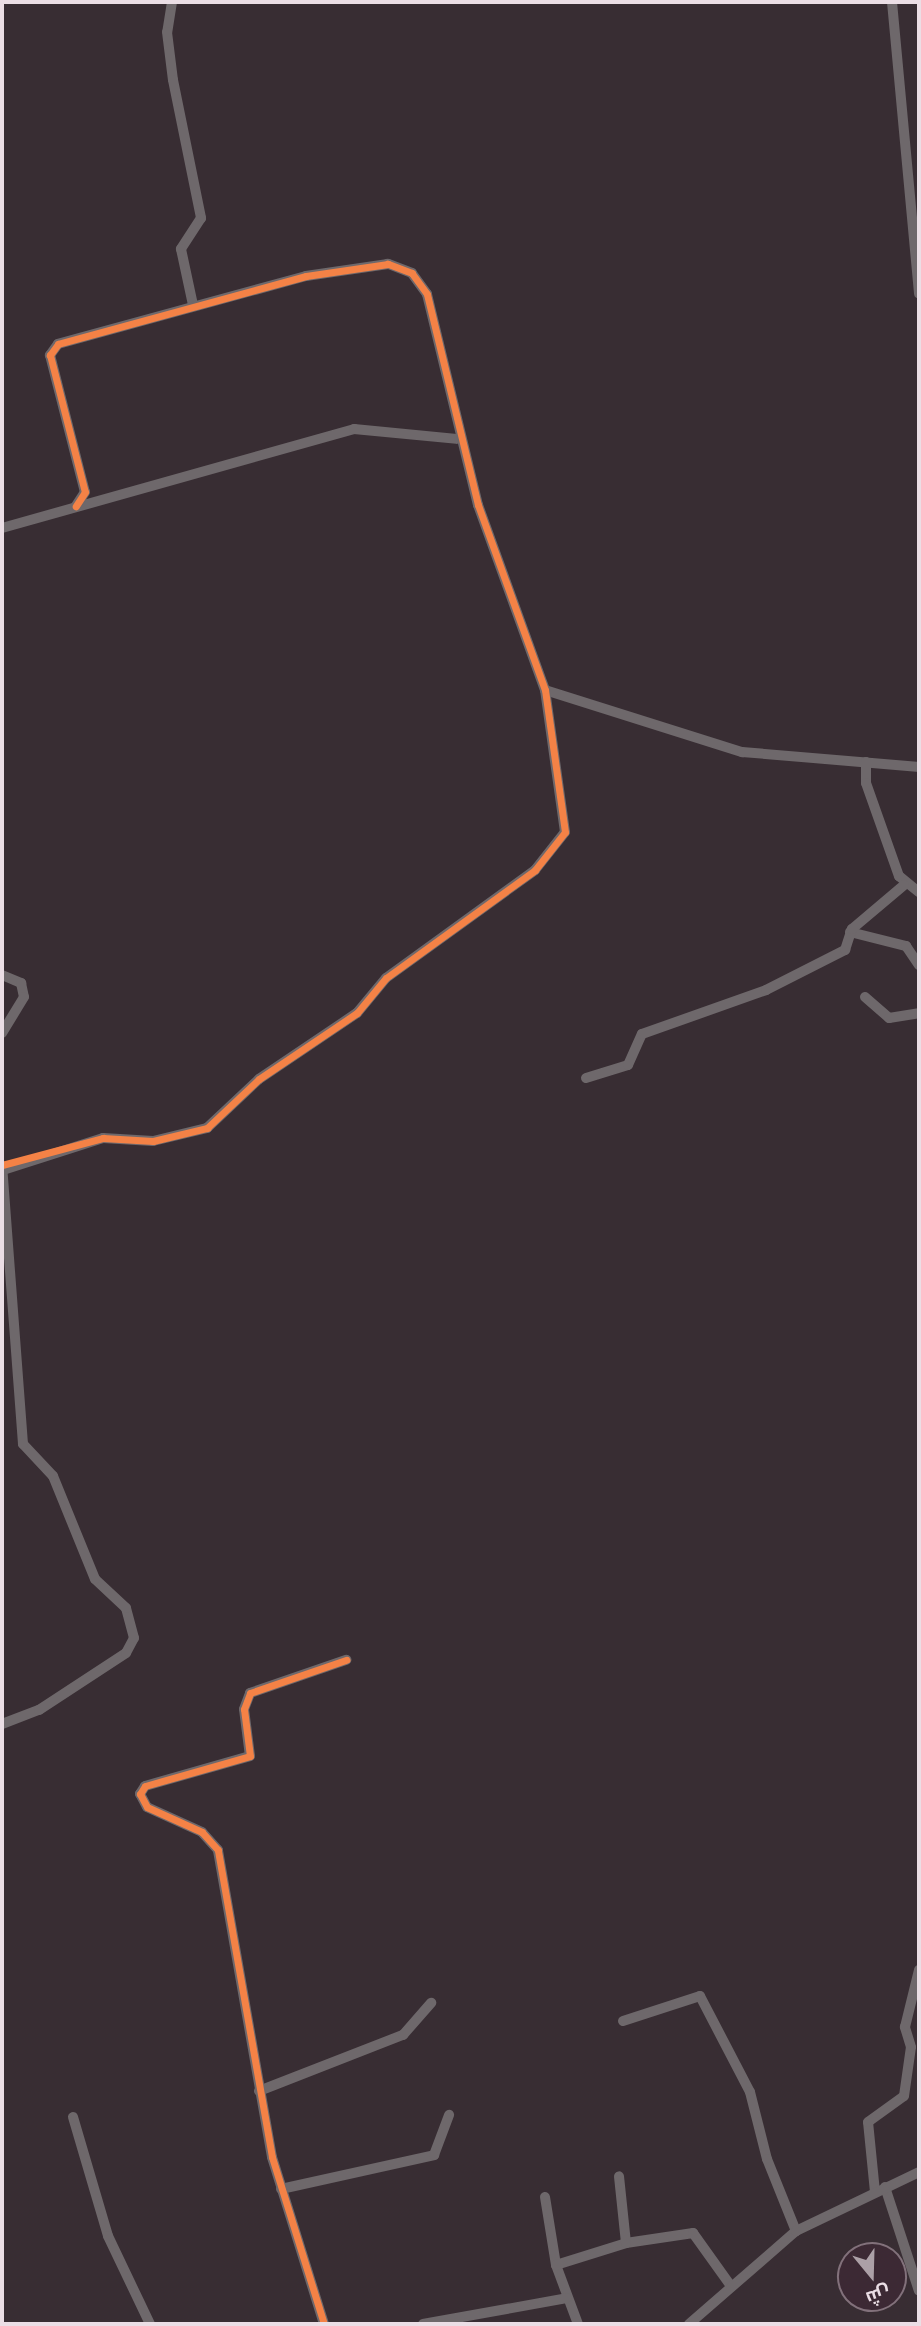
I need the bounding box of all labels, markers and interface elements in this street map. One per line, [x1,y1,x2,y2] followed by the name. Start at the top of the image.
[837,2242,907,2312] north arrow
[863,2281,894,2310] text: ش

